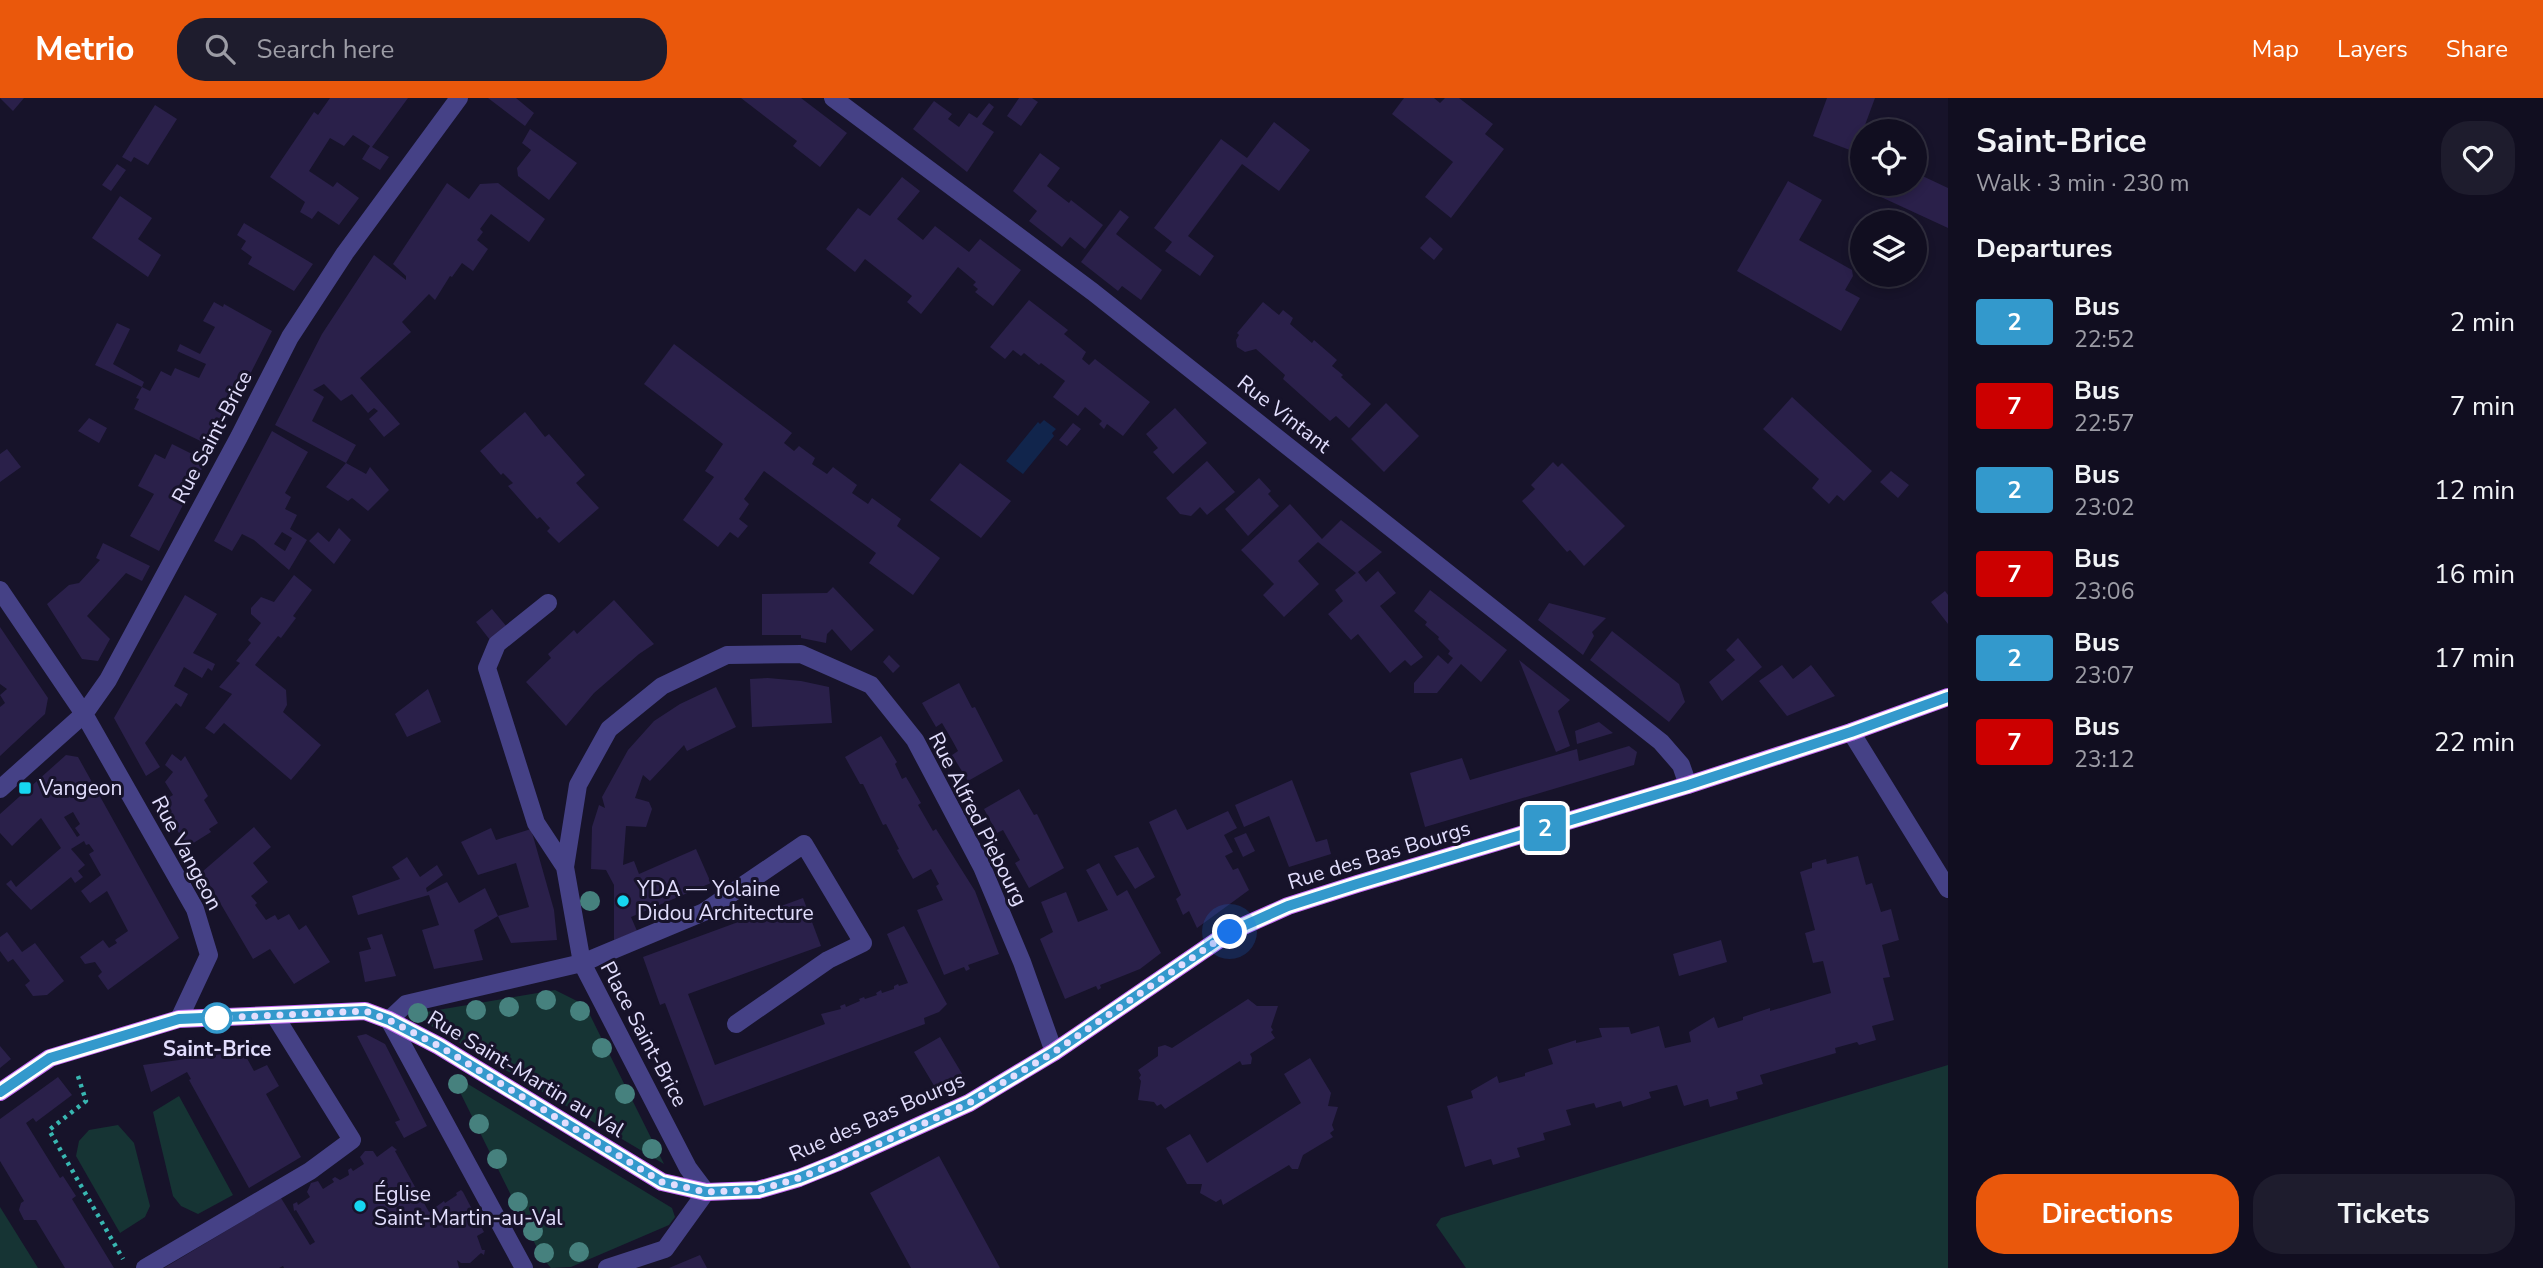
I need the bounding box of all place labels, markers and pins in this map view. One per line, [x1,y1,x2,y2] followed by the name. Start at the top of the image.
[38,774,122,802] place label: Vangeon
[17,780,33,796] marker: Vangeon
[636,875,814,927] place label: YDA — Yolaine Didou Architecture
[615,893,631,909] marker: YDA — Yolaine Didou Architecture
[202,1003,232,1033] marker: Saint-Brice
[163,1035,271,1063] place label: Saint-Brice
[374,1180,563,1232] place label: Église Saint-Martin-au-Val
[352,1198,368,1214] marker: Église Saint-Martin-au-Val

